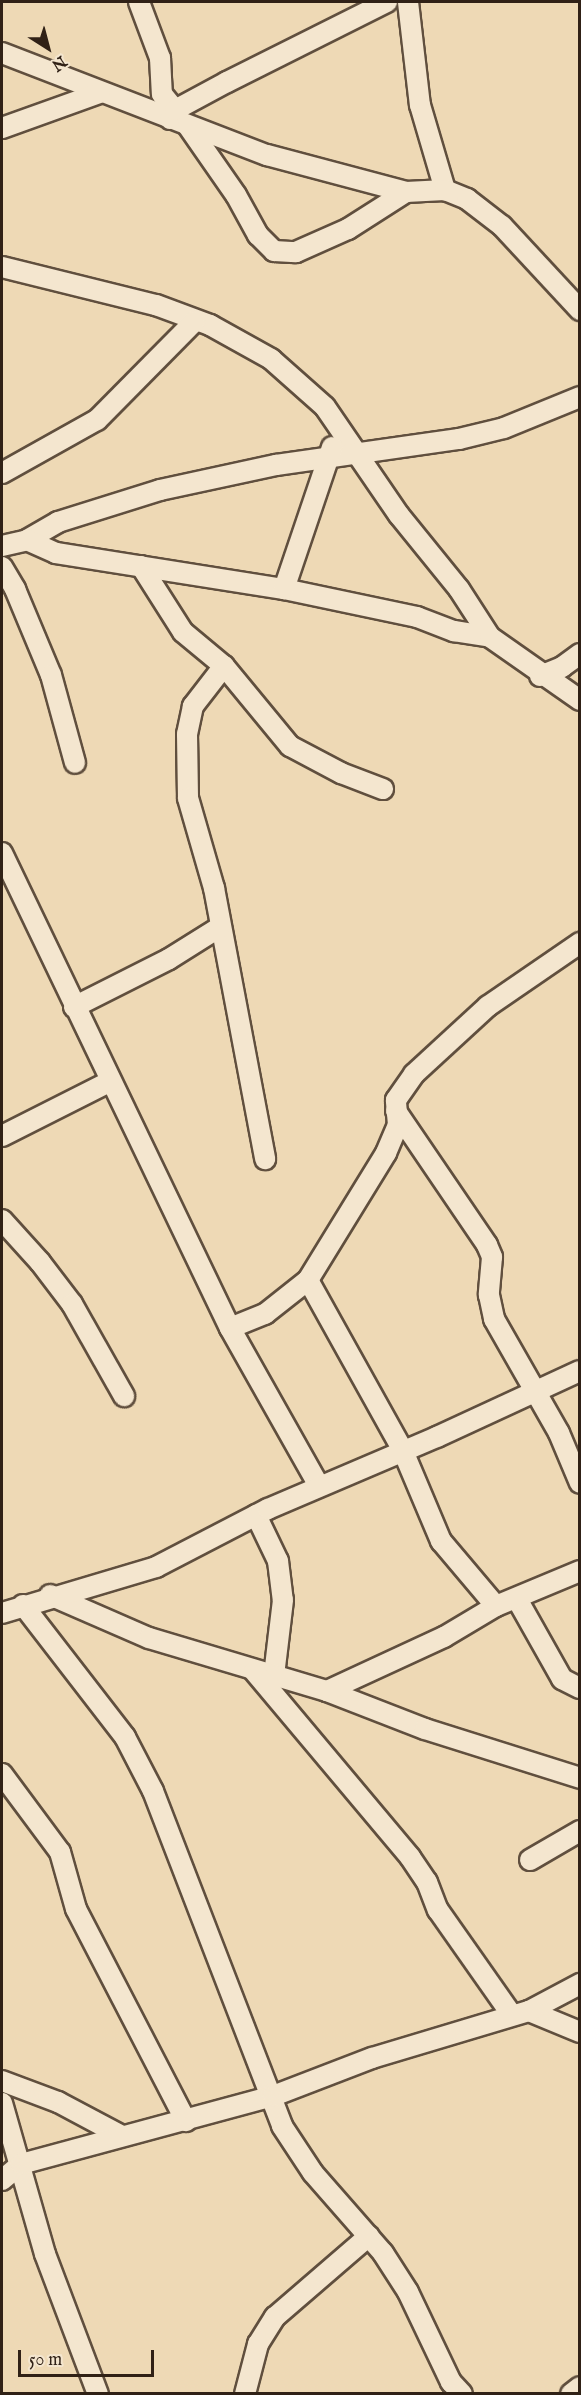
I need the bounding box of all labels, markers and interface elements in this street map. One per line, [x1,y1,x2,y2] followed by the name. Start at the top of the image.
[18,18,78,78] north arrow
[47,50,70,75] text: N
[21,2338,158,2376] scale bar
[29,2349,62,2372] text: 50 m

